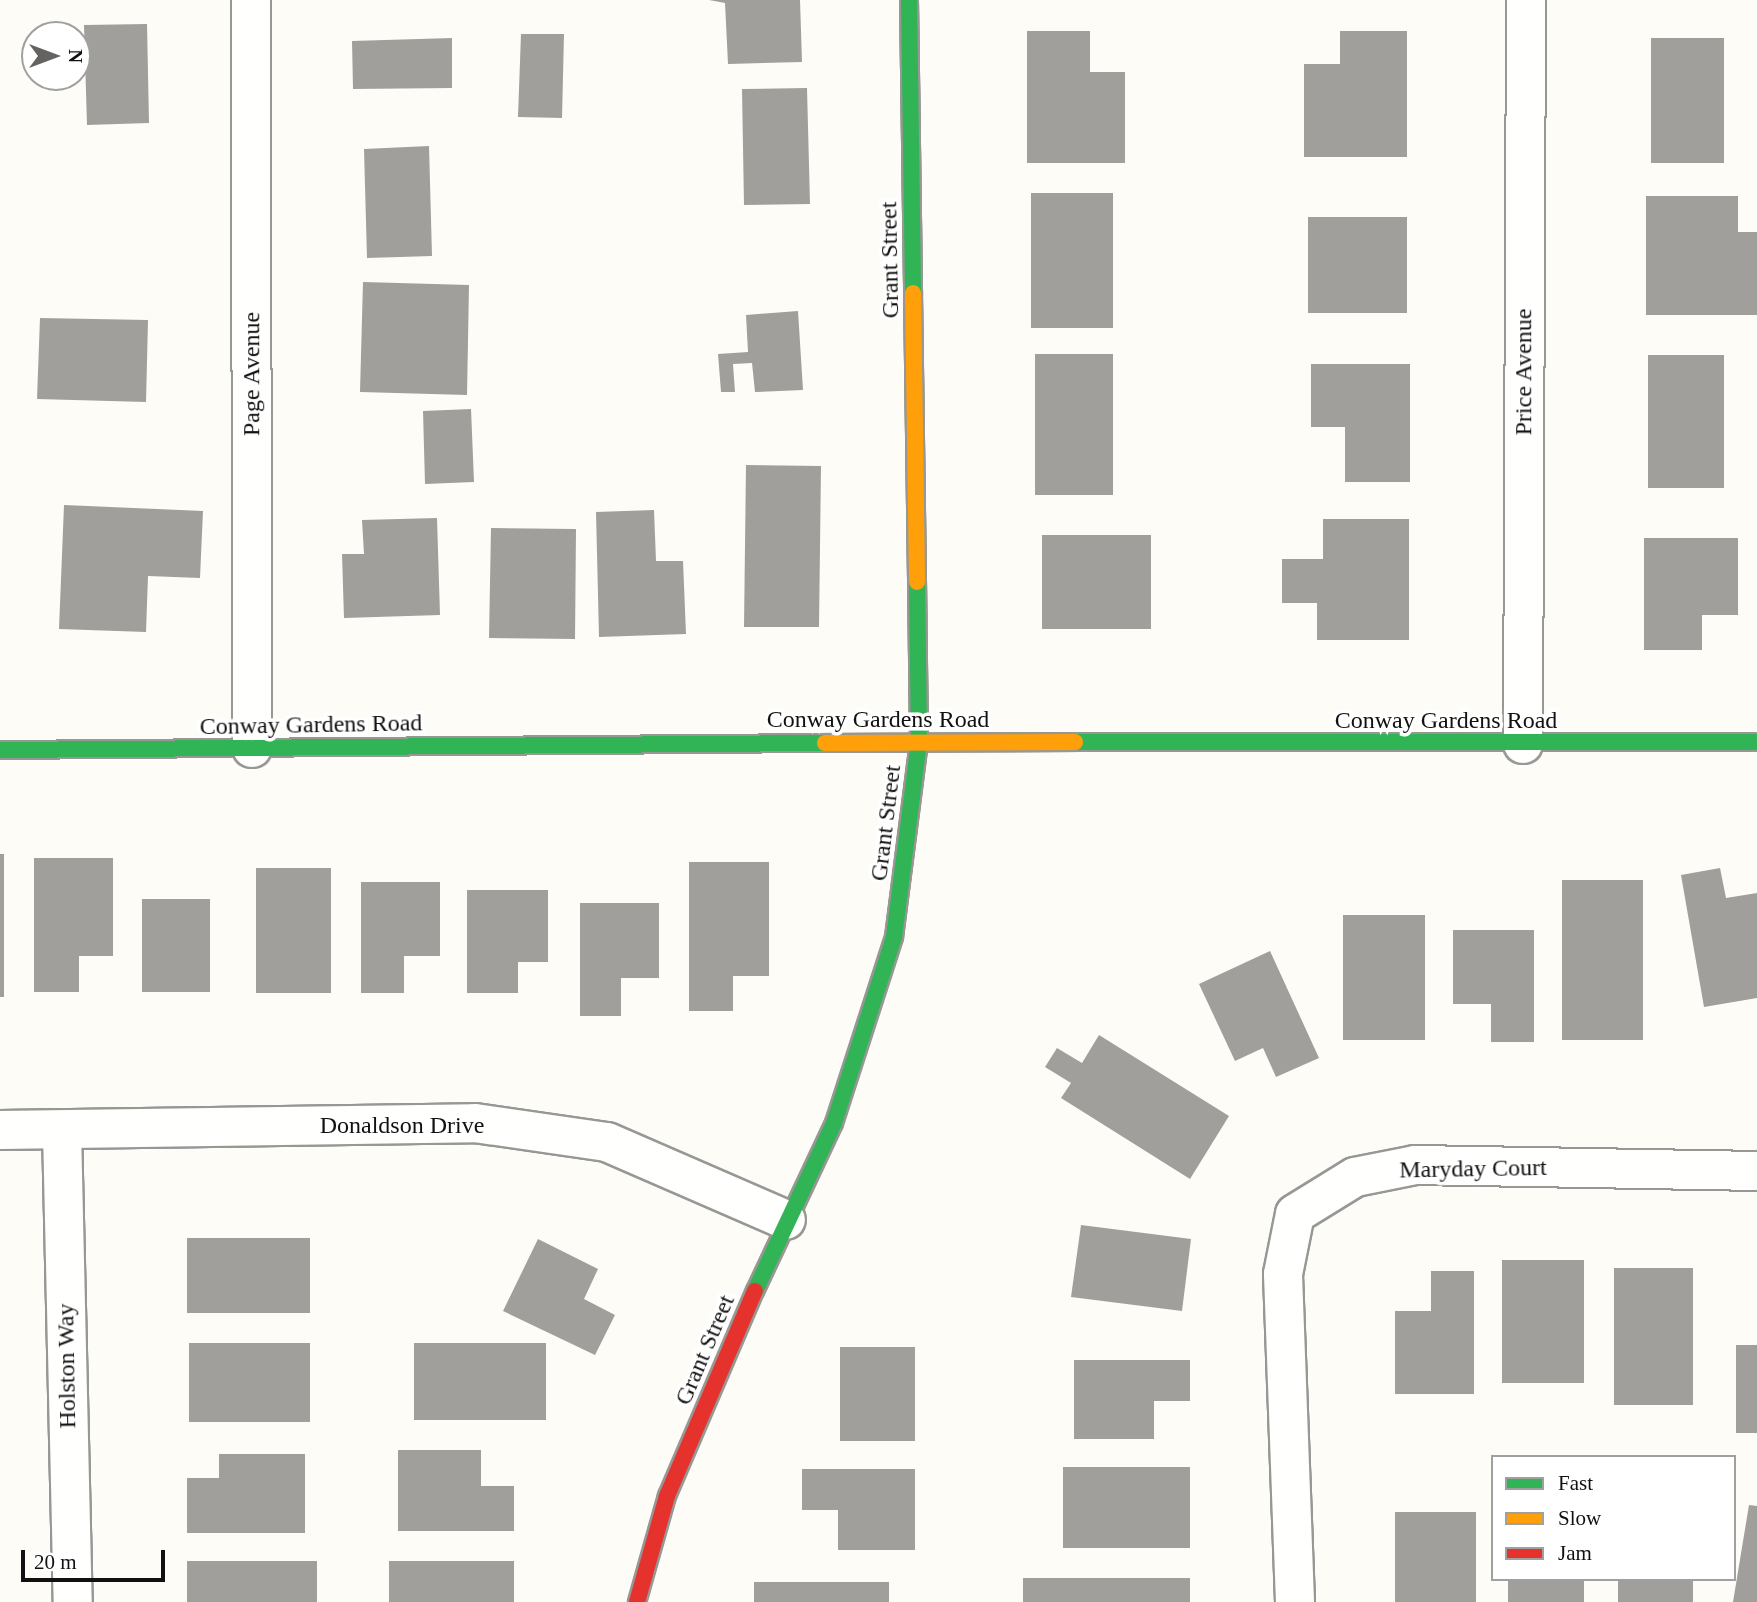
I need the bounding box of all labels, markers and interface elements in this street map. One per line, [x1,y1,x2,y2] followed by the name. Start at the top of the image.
[21,21,91,91] north arrow
[65,49,86,63] text: N
[875,201,905,319] street label: Grant Street
[1510,308,1538,436] street label: Price Avenue
[238,311,266,437] street label: Page Avenue
[767,706,989,734] street label: Conway Gardens Road
[1335,707,1557,735] street label: Conway Gardens Road
[199,709,423,741] street label: Conway Gardens Road
[865,763,907,883] street label: Grant Street
[320,1112,484,1140] street label: Donaldson Drive
[1399,1153,1547,1185] street label: Maryday Court
[669,1291,741,1409] street label: Grant Street
[52,1303,82,1429] street label: Holston Way
[1491,1455,1736,1581] legend
[1558,1471,1593,1495] text: Fast
[1558,1506,1601,1530] text: Slow
[24,1536,168,1580] scale bar
[1558,1541,1592,1565] text: Jam
[34,1550,77,1574] text: 20 m

